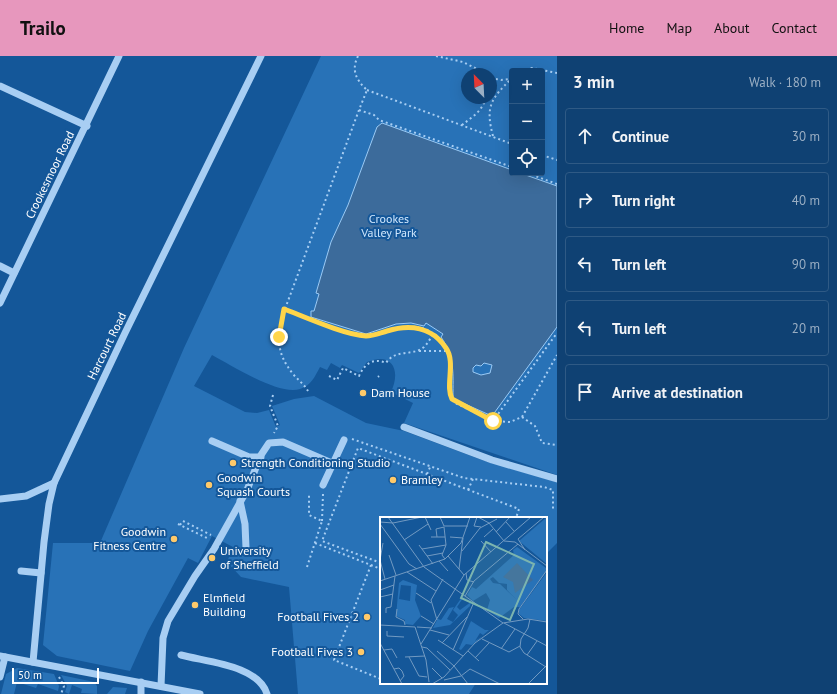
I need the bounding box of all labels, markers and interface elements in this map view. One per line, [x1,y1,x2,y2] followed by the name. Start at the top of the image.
[20,16,66,40] text: Trailo
[609,19,644,37] text: Home
[666,19,692,37] text: Map
[714,19,750,37] text: About
[772,19,817,37] text: Contact
[461,68,497,104] north arrow
[509,68,545,176] map controls
[509,68,545,104] button: +
[573,71,614,93] text: 3 min
[749,74,821,91] text: Walk · 180 m
[509,104,545,140] button: −
[574,125,596,147] icon: ahead
[612,127,669,146] text: Continue
[792,128,820,145] text: 30 m
[22,129,77,221] street label: Crookesmoor Road
[509,140,545,176] button: locate
[574,189,596,211] icon: right
[612,191,675,210] text: Turn right
[792,192,820,209] text: 40 m
[360,211,417,240] park label: Crookes Valley Park
[574,253,596,275] icon: left
[612,255,666,274] text: Turn left
[792,256,820,273] text: 90 m
[84,310,129,382] street label: Harcourt Road
[574,317,596,339] icon: left
[612,319,666,338] text: Turn left
[792,320,820,337] text: 20 m
[270,328,288,346] route end
[574,381,596,403] icon: arrive
[612,383,743,402] text: Arrive at destination
[371,385,430,400] place label: Dam House
[358,388,368,398] marker: Dam House
[484,412,502,430] route start
[241,455,390,470] place label: Strength Conditioning Studio
[228,458,238,468] marker: Strength Conditioning Studio
[217,470,290,499] place label: Goodwin Squash Courts
[401,472,443,487] place label: Bramley
[388,475,398,485] marker: Bramley
[204,480,214,490] marker: Goodwin Squash Courts
[380,517,547,684] inset map
[93,524,166,553] place label: Goodwin Fitness Centre
[169,534,179,544] marker: Goodwin Fitness Centre
[220,543,279,572] place label: University of Sheffield
[207,553,217,563] marker: University of Sheffield
[203,590,246,619] place label: Elmfield Building
[190,600,200,610] marker: Elmfield Building
[277,609,359,624] place label: Football Fives 2
[362,612,372,622] marker: Football Fives 2
[271,644,353,659] place label: Football Fives 3
[356,647,366,657] marker: Football Fives 3
[12,666,99,685] scale bar
[18,668,42,682] text: 50 m

